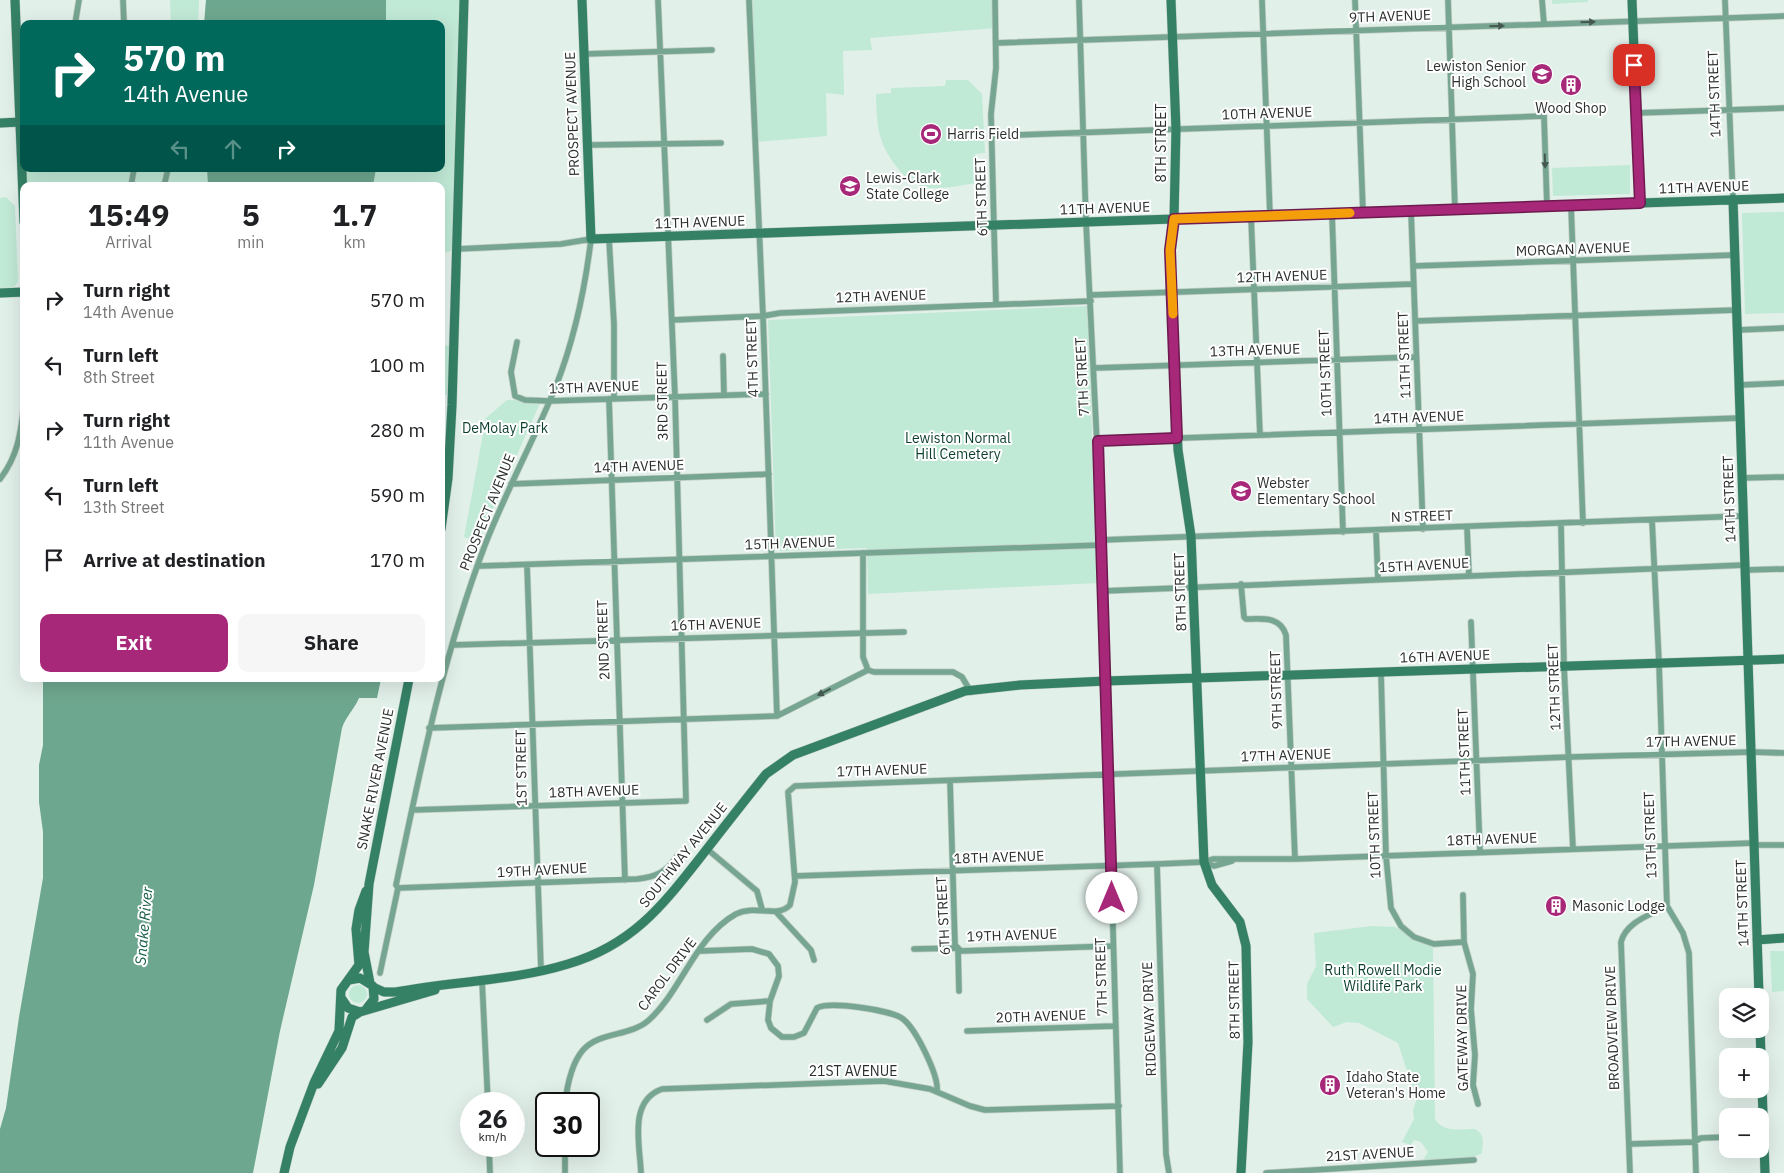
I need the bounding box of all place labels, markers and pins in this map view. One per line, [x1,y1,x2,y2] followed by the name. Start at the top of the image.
[1613,44,1655,86] pin
[1426,57,1526,91] place label: Lewiston Senior High School
[1530,62,1554,86] school or university icon: Lewiston Senior High School
[1559,73,1583,97] building icon: Wood Shop
[1535,99,1607,117] place label: Wood Shop
[919,122,943,146] sports icon: Harris Field
[947,125,1019,143] place label: Harris Field
[866,169,949,203] place label: Lewis-Clark State College
[838,174,862,198] school or university icon: Lewis-Clark State College
[1257,474,1375,508] place label: Webster Elementary School
[1229,479,1253,503] school or university icon: Webster Elementary School
[1544,894,1568,918] building icon: Masonic Lodge
[1572,897,1665,915] place label: Masonic Lodge
[1346,1068,1446,1102] place label: Idaho State Veteran's Home
[1318,1073,1342,1097] building icon: Idaho State Veteran's Home

